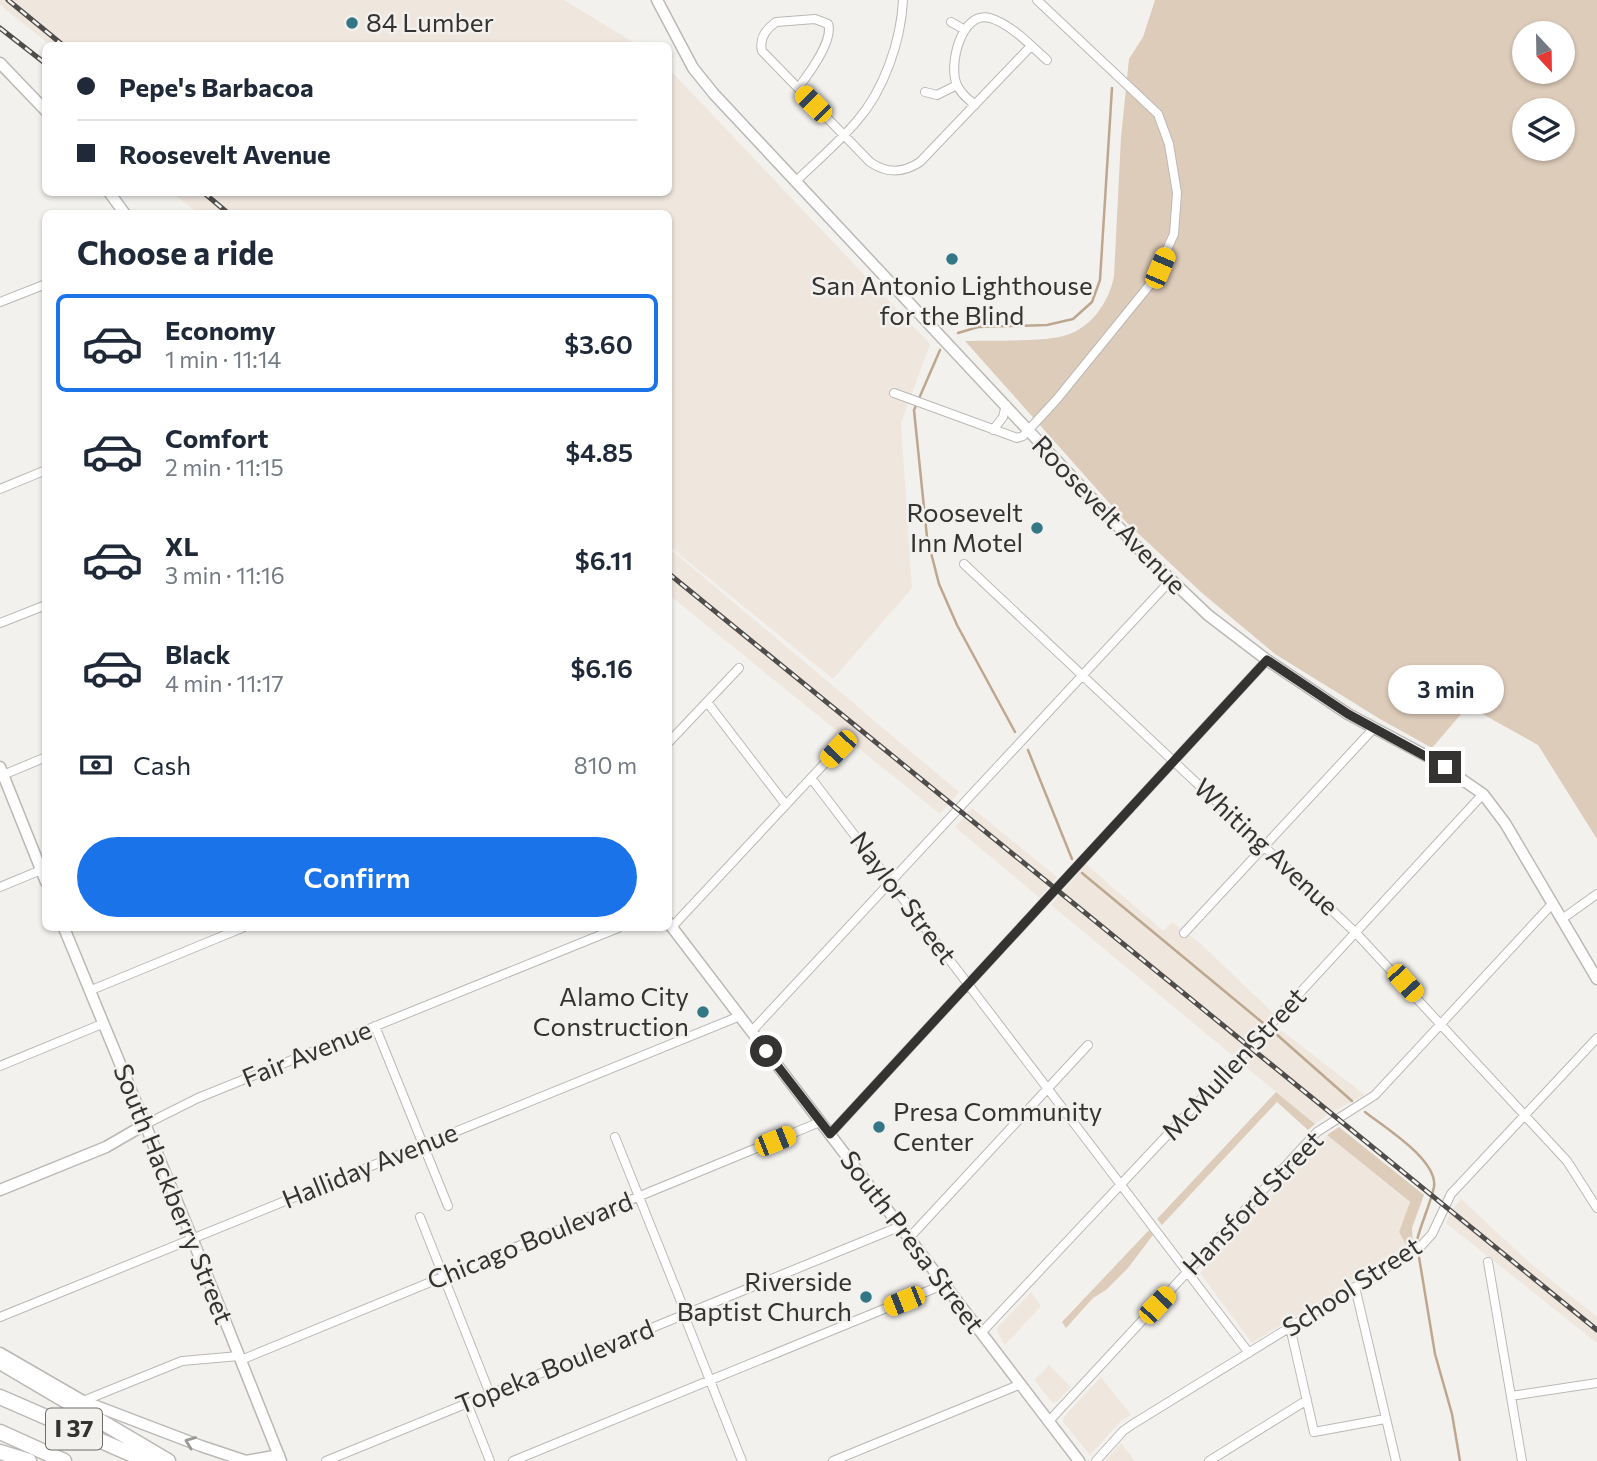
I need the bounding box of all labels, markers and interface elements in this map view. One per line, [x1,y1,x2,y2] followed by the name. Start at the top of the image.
[366,6,494,37] place label: 84 Lumber
[344,15,360,31] marker: 84 Lumber
[1512,21,1575,84] north arrow
[1512,21,1575,161] map controls
[119,71,314,102] text: Pepe's Barbacoa
[791,82,836,126] car
[1512,98,1575,161] button: layers
[119,138,331,169] text: Roosevelt Avenue
[77,232,274,272] text: Choose a ride
[1143,245,1178,291] car
[944,251,960,267] marker: San Antonio Lighthouse for the Blind
[811,269,1093,330] place label: San Antonio Lighthouse for the Blind
[81,312,144,375] icon: car
[165,314,276,345] text: Economy
[564,328,633,359] text: $3.60
[165,345,281,373] text: 1 min · 11:14
[81,420,144,483] icon: car
[165,422,268,453] text: Comfort
[1027,428,1194,600] street label: Roosevelt Avenue
[565,436,633,467] text: $4.85
[165,453,284,481] text: 2 min · 11:15
[907,496,1023,557] place label: Roosevelt Inn Motel
[1029,520,1045,536] marker: Roosevelt Inn Motel
[81,528,144,591] icon: car
[165,530,199,561] text: XL
[575,544,633,575] text: $6.11
[165,561,285,589] text: 3 min · 11:16
[81,636,144,699] icon: car
[165,638,231,669] text: Black
[570,652,633,683] text: $6.16
[1387,666,1503,714] callout: 3 min
[165,669,284,697] text: 4 min · 11:17
[1417,675,1475,703] text: 3 min
[816,726,861,772] car
[77,746,115,784] icon: cash
[133,749,191,780] text: Cash
[574,751,637,779] text: 810 m
[1429,751,1461,783] route end
[1188,771,1346,921] street label: Whiting Avenue
[844,825,964,969] street label: Naylor Street
[77,837,637,917] button: Confirm
[1384,960,1427,1006] car
[533,980,689,1041] place label: Alamo City Construction
[1154,980,1312,1146] street label: McMullen Street
[695,1004,711,1020] marker: Alamo City Construction
[237,1013,376,1093] street label: Fair Avenue
[750,1035,782,1067] route start
[108,1059,241,1328] street label: South Hackberry Street
[893,1095,1102,1156] place label: Presa Community Center
[277,1115,462,1214] street label: Halliday Avenue
[871,1119,887,1135] marker: Presa Community Center
[752,1123,799,1159] car
[1175,1123,1328,1280] street label: Hansford Street
[835,1144,992,1338] street label: South Presa Street
[422,1184,637,1295] street label: Chicago Boulevard
[1276,1229,1426,1342] street label: School Street
[677,1265,852,1326] place label: Riverside Baptist Church
[1135,1282,1180,1328] car
[881,1283,928,1319] car
[858,1289,874,1305] marker: Riverside Baptist Church
[451,1312,658,1419] street label: Topeka Boulevard
[46,1408,102,1450] road number: I 37
[184,1436,196,1450] one-way arrow

